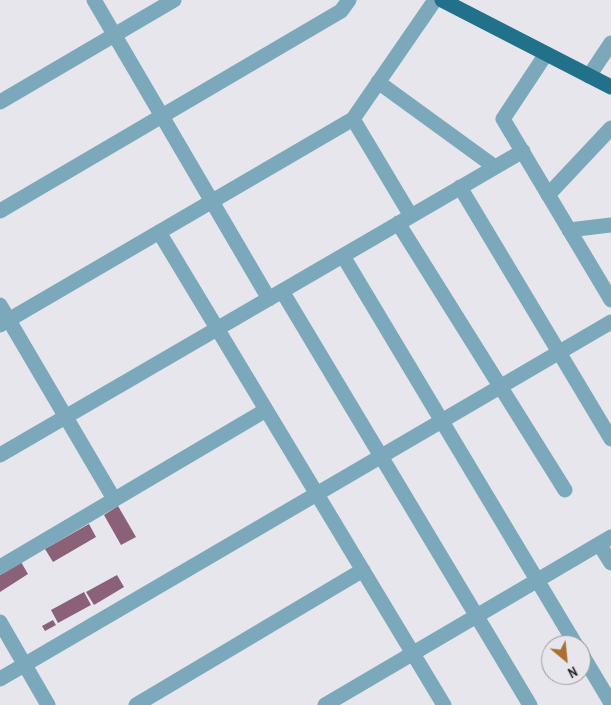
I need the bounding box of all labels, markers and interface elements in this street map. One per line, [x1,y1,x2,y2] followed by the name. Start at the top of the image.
[541,635,591,685] north arrow
[565,662,580,682] text: N

